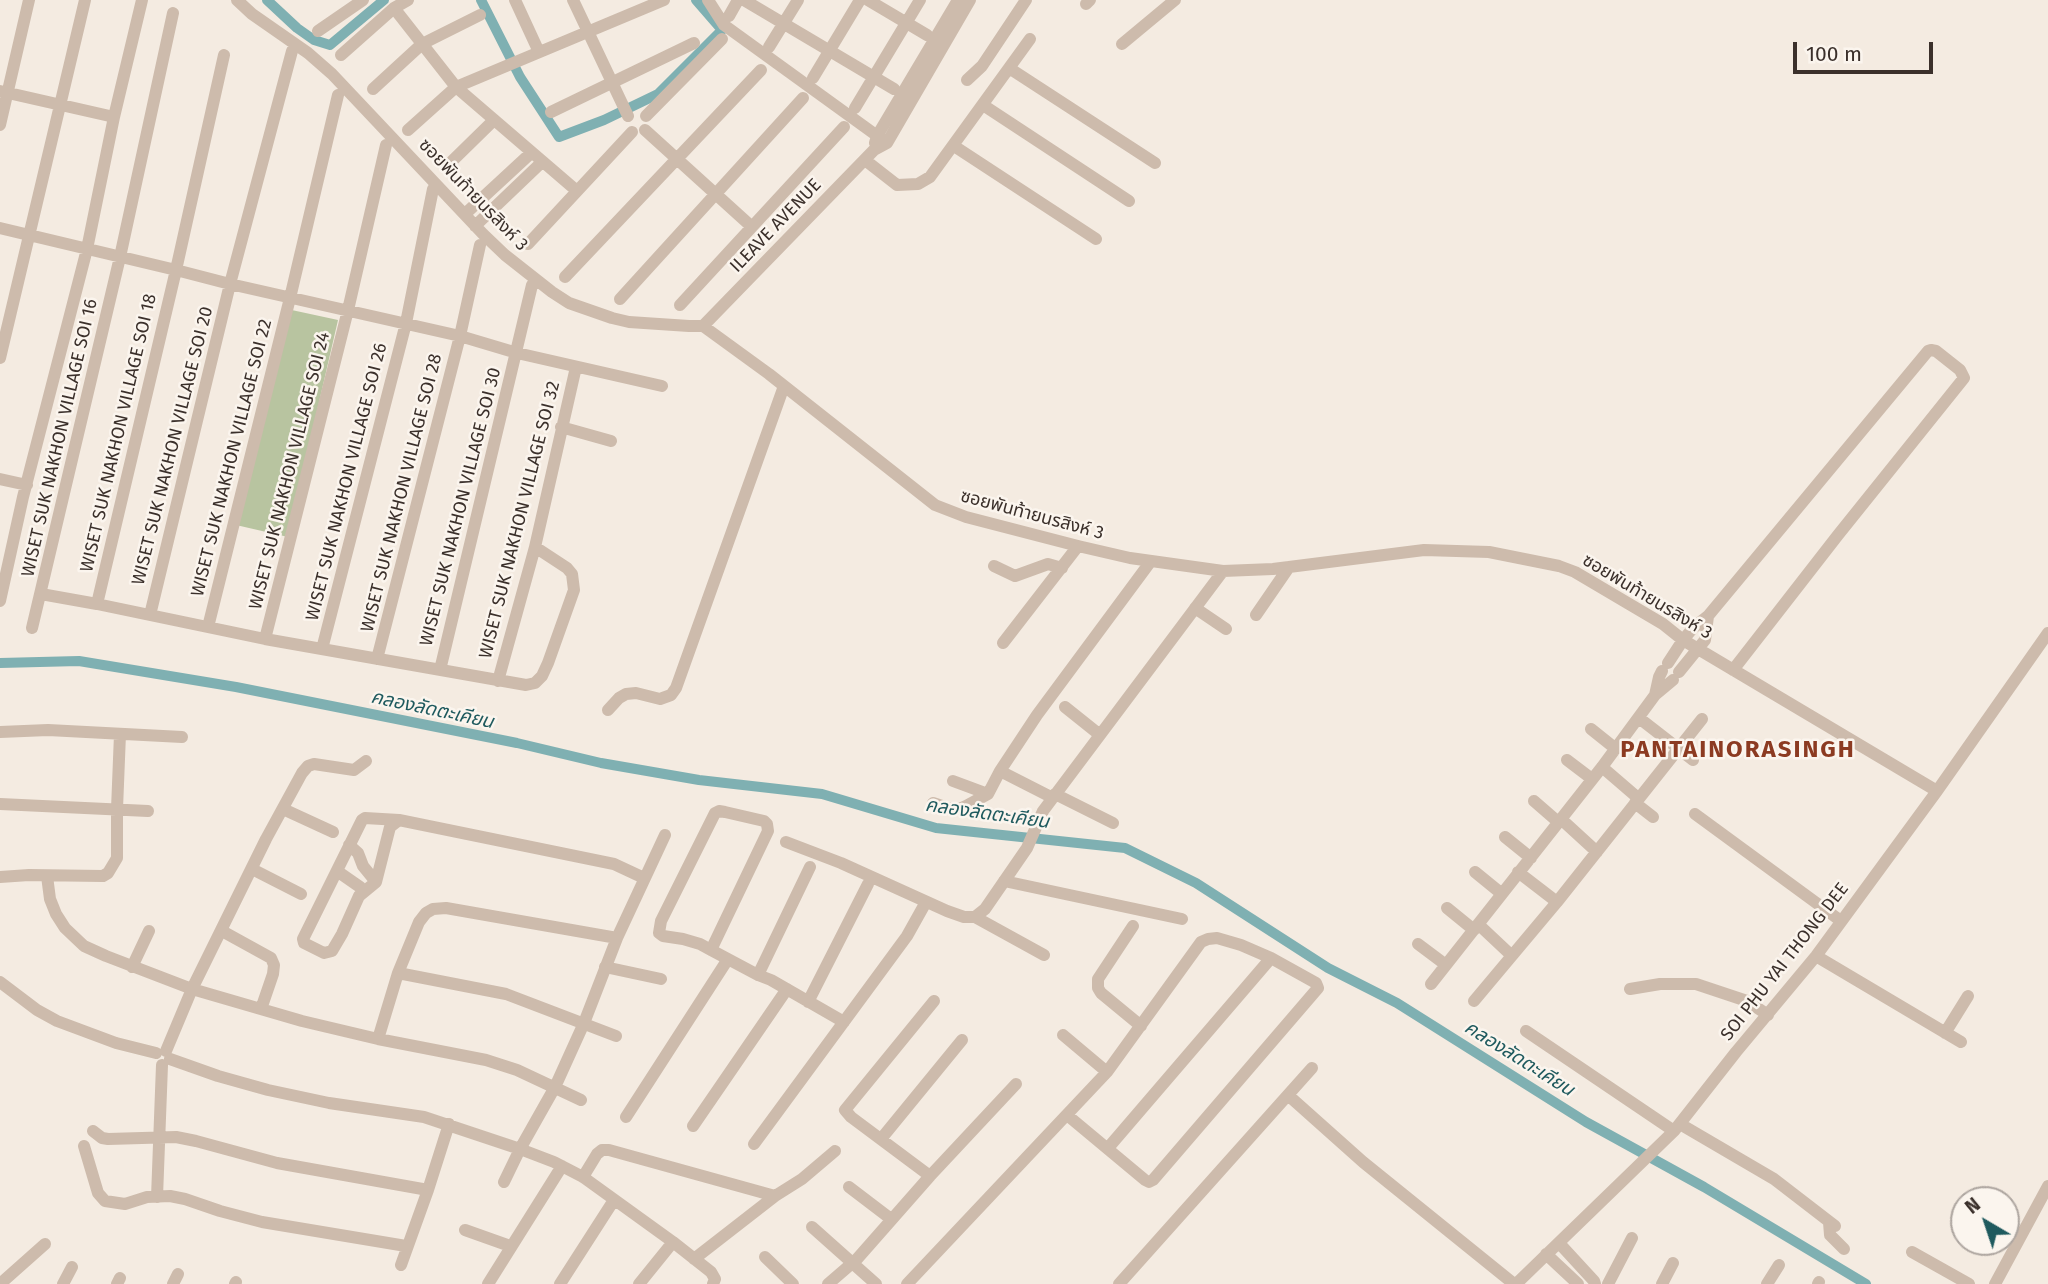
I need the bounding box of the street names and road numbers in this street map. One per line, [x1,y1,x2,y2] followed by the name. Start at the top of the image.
[414,134,532,256] street label: ซอยพันท้ายนรสิงห์ 3
[726,175,826,277] street label: ILEAVE AVENUE
[76,292,162,574] street label: WISET SUK NAKHON VILLAGE SOI 18
[17,297,103,579] street label: WISET SUK NAKHON VILLAGE SOI 16
[128,305,218,587] street label: WISET SUK NAKHON VILLAGE SOI 20
[187,317,277,599] street label: WISET SUK NAKHON VILLAGE SOI 22
[245,330,335,612] street label: WISET SUK NAKHON VILLAGE SOI 24
[302,341,392,623] street label: WISET SUK NAKHON VILLAGE SOI 26
[357,352,447,634] street label: WISET SUK NAKHON VILLAGE SOI 28
[416,366,506,648] street label: WISET SUK NAKHON VILLAGE SOI 30
[475,379,565,661] street label: WISET SUK NAKHON VILLAGE SOI 32
[958,485,1106,545] street label: ซอยพันท้ายนรสิงห์ 3
[1578,550,1716,644] street label: ซอยพันท้ายนรสิงห์ 3
[1717,879,1853,1045] street label: SOI PHU YAI THONG DEE

